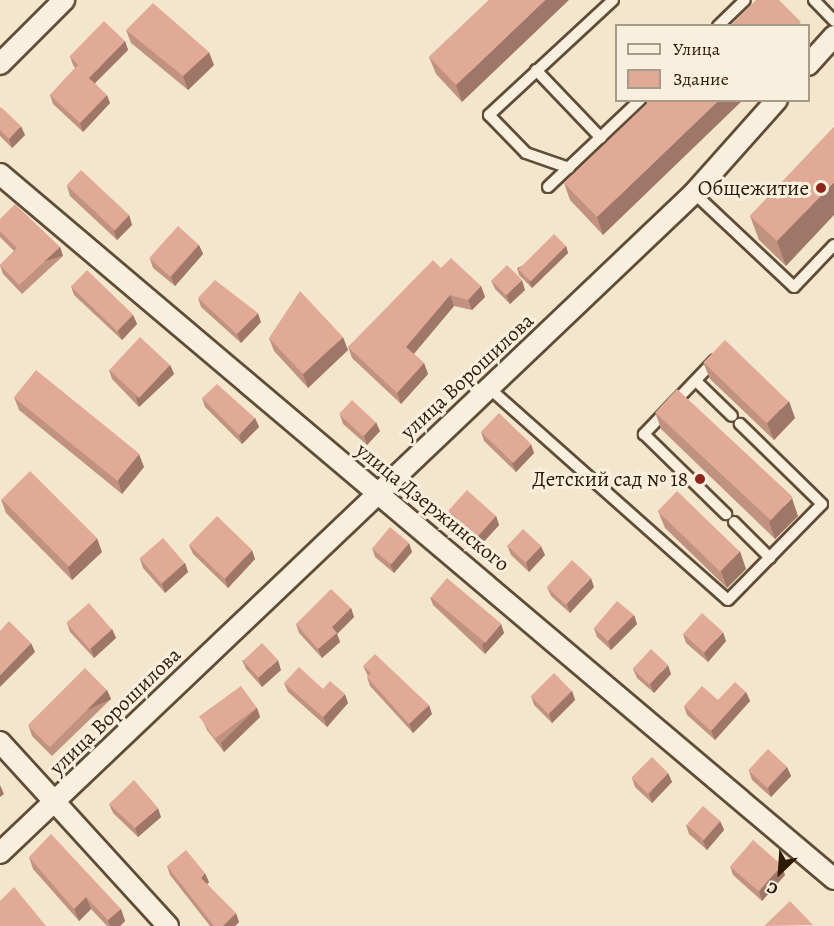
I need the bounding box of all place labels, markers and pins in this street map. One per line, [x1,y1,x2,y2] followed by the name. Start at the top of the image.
[698,175,809,201] place label: Общежитие
[814,181,828,195] marker: Общежитие
[532,466,688,492] place label: Детский сад № 18
[693,472,707,486] marker: Детский сад № 18

